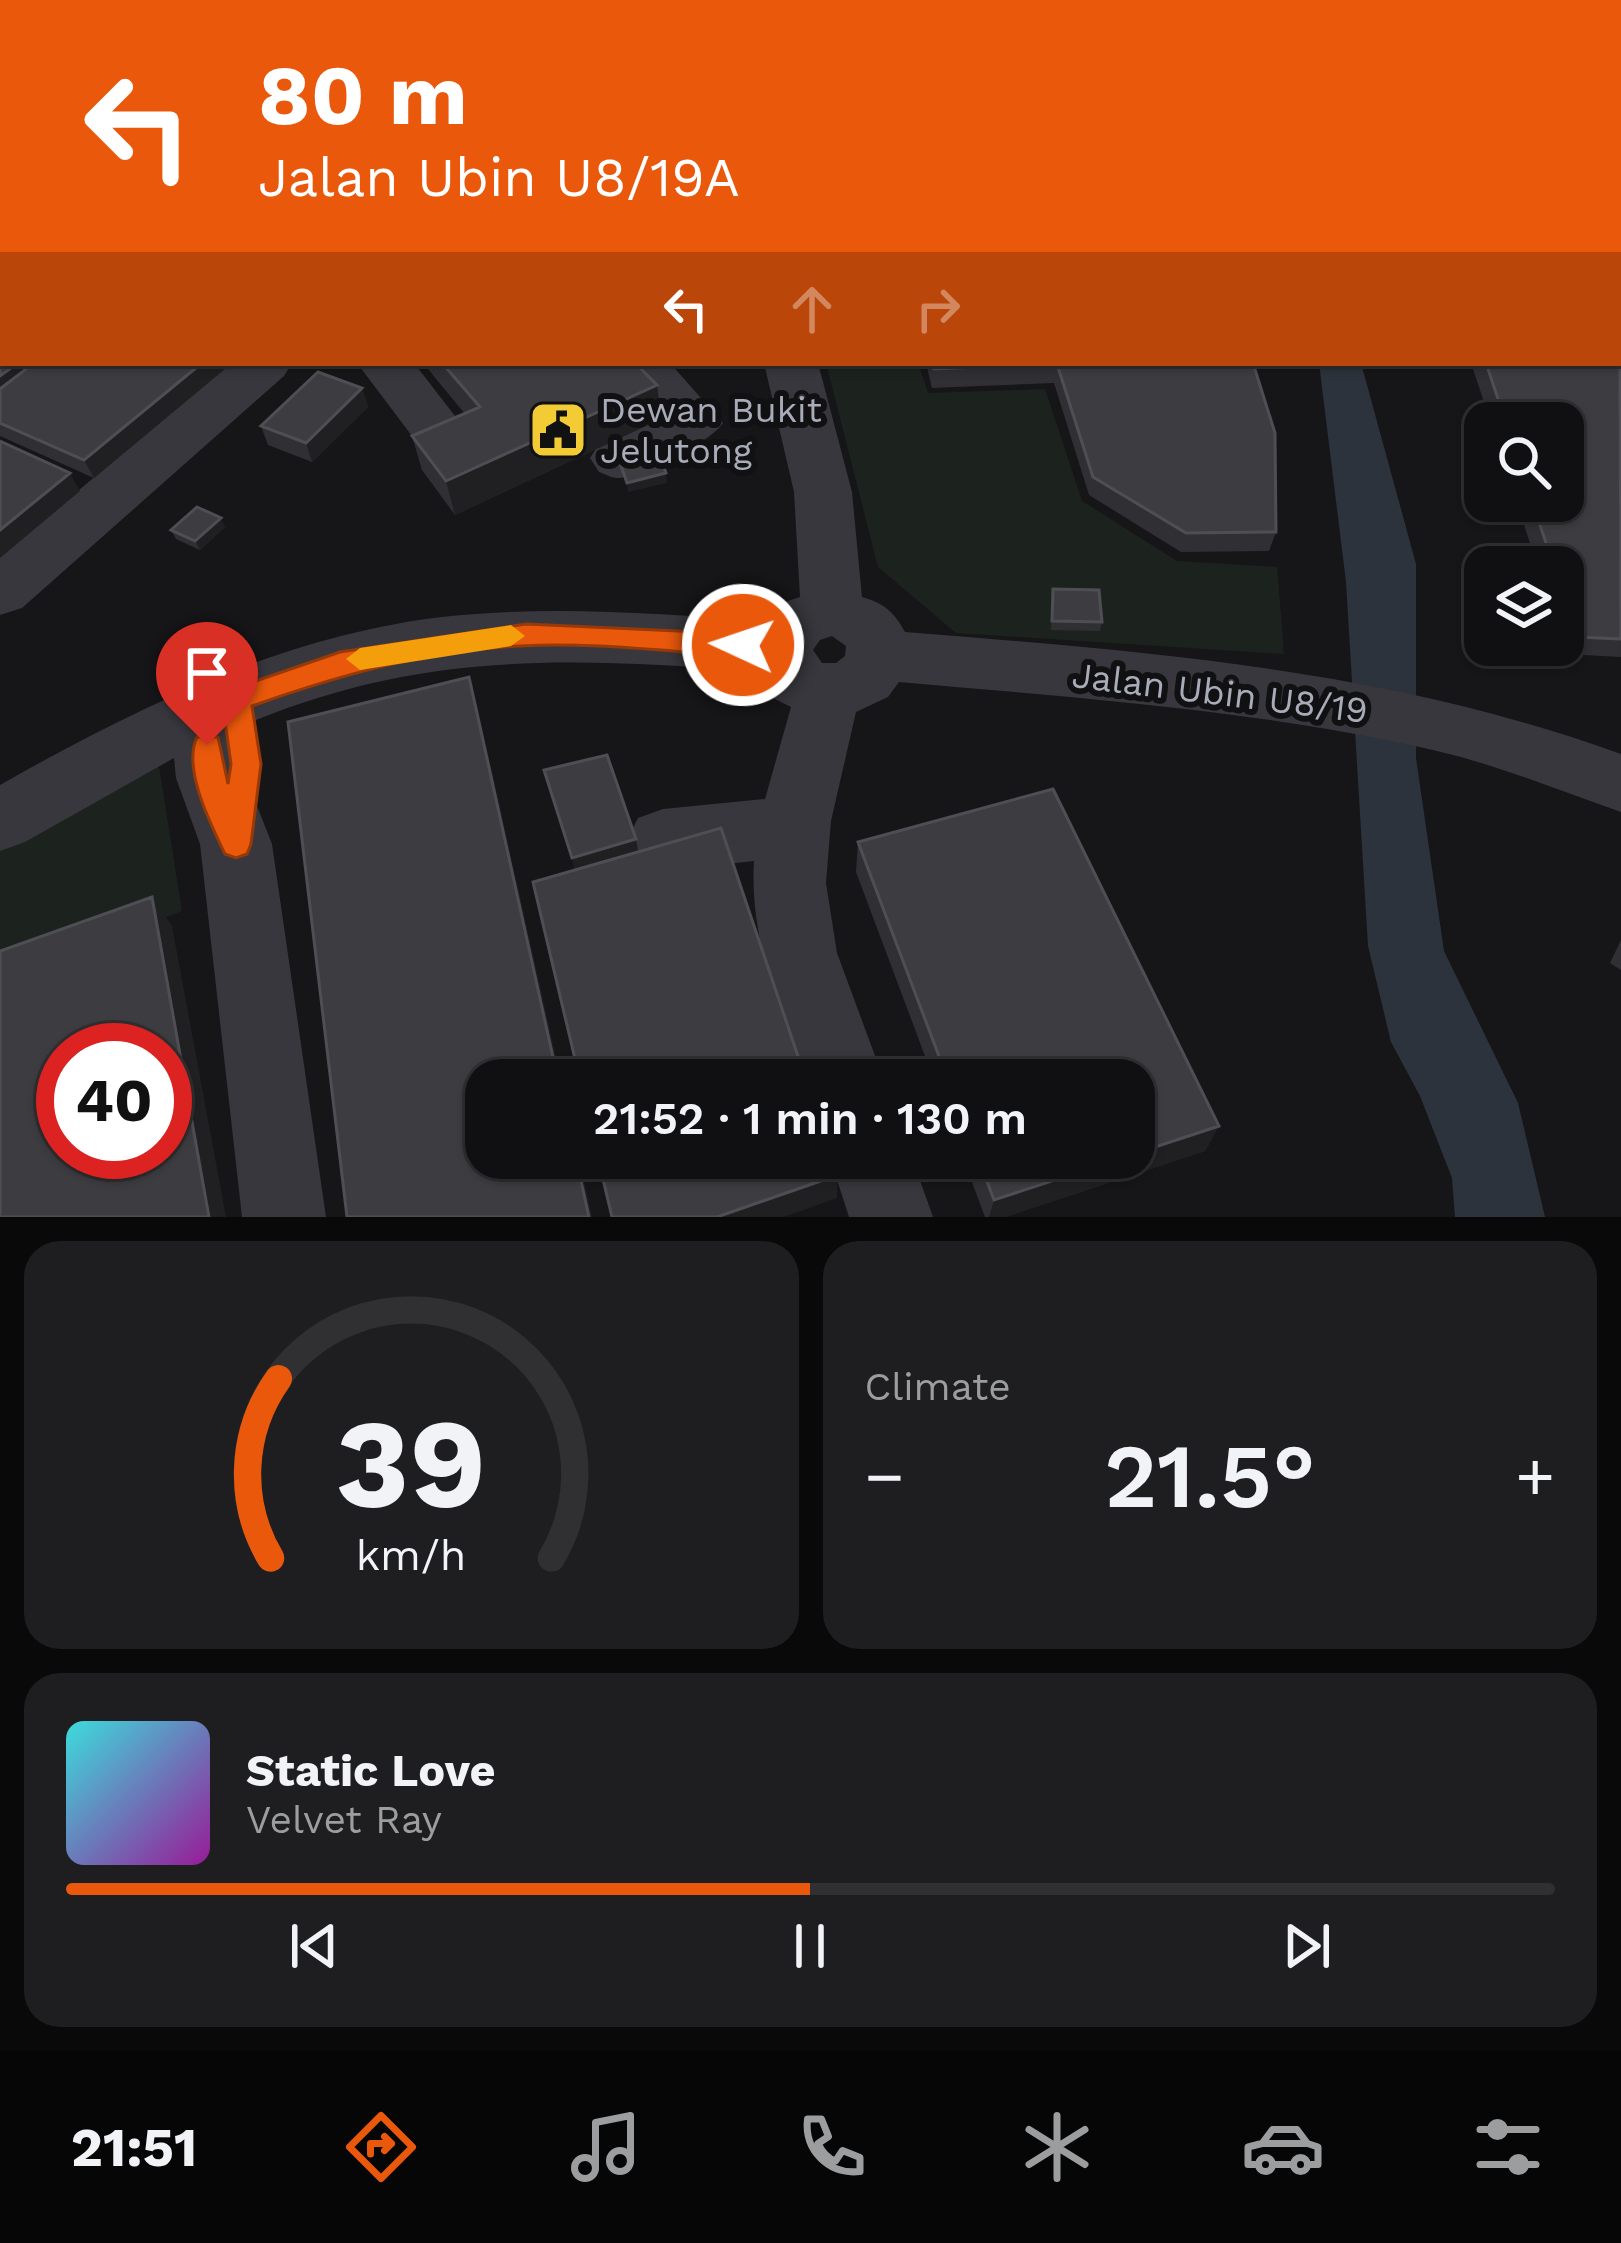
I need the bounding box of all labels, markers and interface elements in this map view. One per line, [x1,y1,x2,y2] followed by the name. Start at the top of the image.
[258,46,468,144] text: 80 m
[60,48,216,204] icon: left
[258,146,740,209] text: Jalan Ubin U8/19A
[653,276,719,342] icon: left
[779,276,845,342] icon: ahead
[905,276,971,342] icon: right
[600,389,822,472] place label: Dewan Bukit Jelutong
[527,399,589,461] public building icon: Dewan Bukit Jelutong
[1464,402,1584,666] map controls
[1464,402,1584,522] button: search
[1464,546,1584,666] button: layers
[680,582,806,708] position arrow
[156,622,258,745] pin
[174,640,240,706] icon: arrive
[1070,654,1370,732] street label: Jalan Ubin U8/19
[36,1023,192,1179] speed limit sign: 40
[593,1092,1027,1145] text: 21:52 · 1 min · 130 m
[865,1364,1011,1409] text: Climate
[336,1391,487,1537] text: 39
[1104,1423,1316,1529] text: 21.5°
[865,1438,904,1515] text: −
[1515,1438,1555,1515] text: +
[356,1530,466,1580] text: km/h
[246,1744,496,1797] text: Static Love
[246,1797,442,1842] text: Velvet Ray
[281,1913,347,1979] icon: previous
[777,1913,843,1979] icon: pause
[1274,1913,1340,1979] icon: next
[339,2105,423,2189] icon: directions
[564,2105,648,2189] icon: music
[790,2105,874,2189] icon: phone
[1015,2105,1099,2189] icon: climate
[1241,2105,1325,2189] icon: car
[1466,2105,1550,2189] icon: filters
[71,2116,197,2179] text: 21:51

